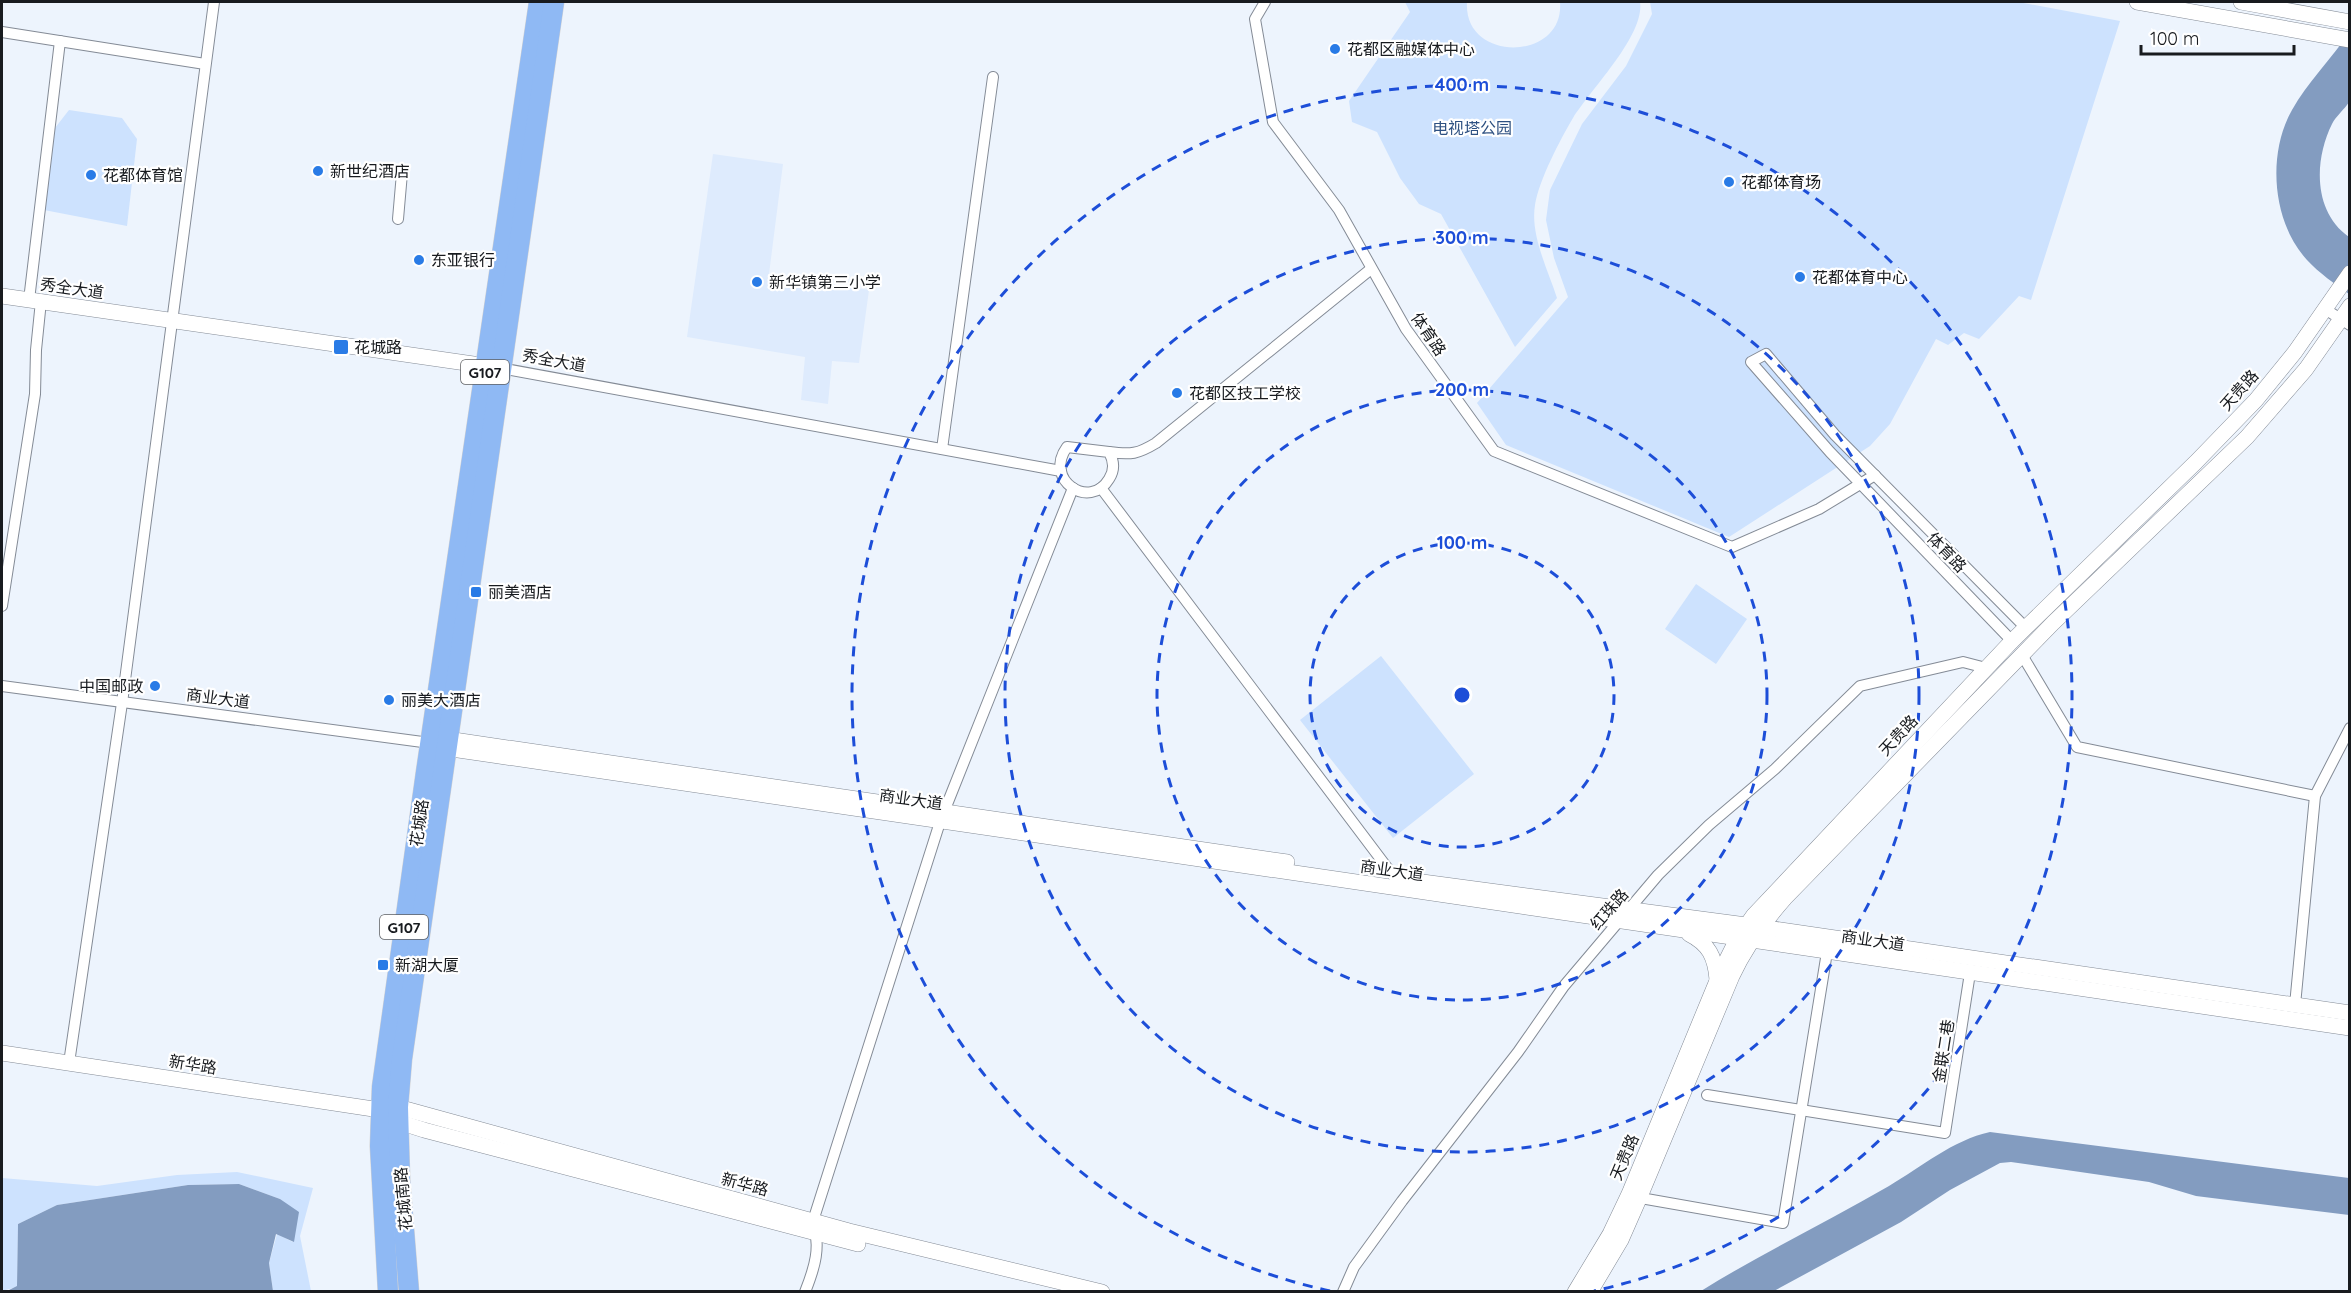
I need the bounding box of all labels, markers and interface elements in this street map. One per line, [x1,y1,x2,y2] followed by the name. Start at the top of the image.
[2141,18,2294,56] scale bar
[2150,27,2199,50] text: 100 m
[1347,39,1475,59] place label: 花都区融媒体中心
[1328,42,1342,56] marker: 花都区融媒体中心
[1435,73,1489,96] text: 400 m
[1432,118,1512,138] park label: 电视塔公园
[330,161,410,181] place label: 新世纪酒店
[311,164,325,178] marker: 新世纪酒店
[103,165,183,185] place label: 花都体育馆
[84,168,98,182] marker: 花都体育馆
[1741,172,1821,192] place label: 花都体育场
[1722,175,1736,189] marker: 花都体育场
[1435,226,1489,249] text: 300 m
[431,250,495,270] place label: 东亚银行
[412,253,426,267] marker: 东亚银行
[1812,267,1908,287] place label: 花都体育中心
[1793,270,1807,284] marker: 花都体育中心
[769,272,881,292] place label: 新华镇第三小学
[39,274,105,302] street label: 秀全大道
[750,275,764,289] marker: 新华镇第三小学
[1407,309,1451,359] street label: 体育路
[354,337,402,357] place label: 花城路
[332,338,350,356] marker: 花城路
[521,345,587,375] street label: 秀全大道
[461,360,509,384] road number: G107
[2216,365,2262,415] street label: 天贵路
[1435,378,1489,401] text: 200 m
[1189,383,1301,403] place label: 花都区技工学校
[1170,386,1184,400] marker: 花都区技工学校
[1923,528,1971,576] street label: 体育路
[1437,531,1487,554] text: 100 m
[488,582,552,602] place label: 丽美酒店
[469,585,483,599] marker: 丽美酒店
[79,676,143,696] place label: 中国邮政
[148,679,162,693] marker: 中国邮政
[185,684,251,712] street label: 商业大道
[1452,685,1472,705] centre of rings
[401,690,481,710] place label: 丽美大酒店
[382,693,396,707] marker: 丽美大酒店
[1874,711,1922,759] street label: 天贵路
[878,785,944,813] street label: 商业大道
[406,798,432,848] street label: 花城路
[1359,856,1425,884] street label: 商业大道
[1586,884,1632,934] street label: 红珠路
[380,915,428,939] road number: G107
[1840,926,1906,954] street label: 商业大道
[395,955,459,975] place label: 新湖大厦
[376,958,390,972] marker: 新湖大厦
[1928,1018,1958,1084] street label: 金联二巷
[168,1050,218,1078] street label: 新华路
[1605,1131,1643,1183] street label: 天贵路
[390,1166,416,1232] street label: 花城南路
[719,1168,771,1200] street label: 新华路

